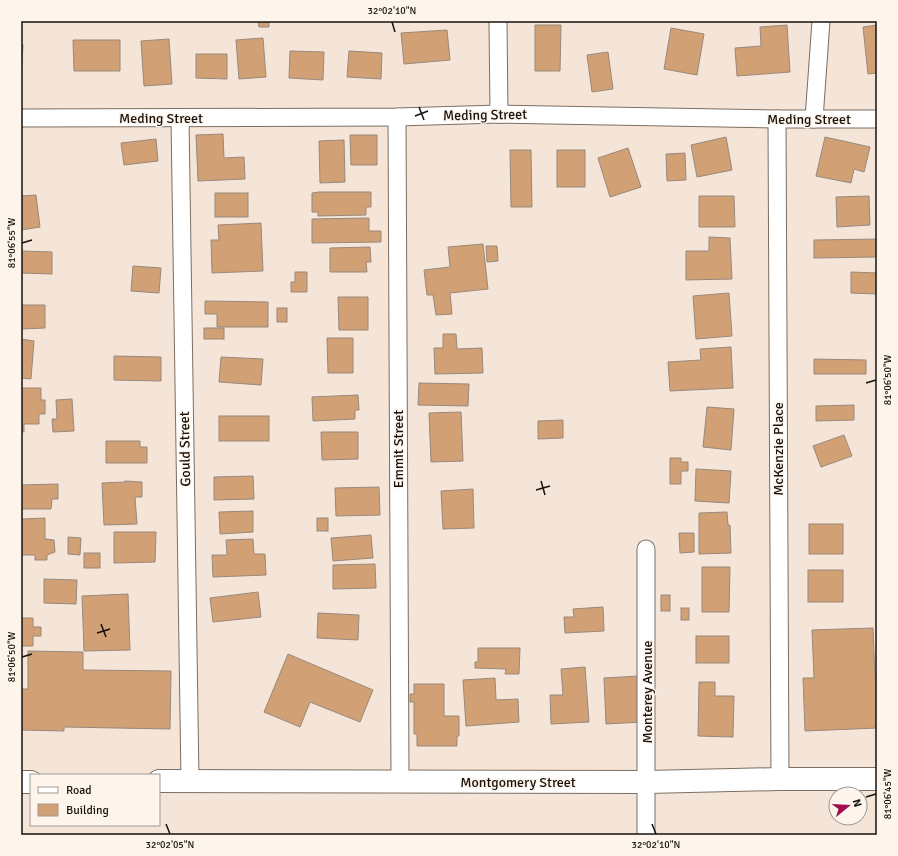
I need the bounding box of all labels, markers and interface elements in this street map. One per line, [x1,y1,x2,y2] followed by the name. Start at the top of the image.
[368,5,416,17] text: 32°02'10"N
[443,106,527,124] street label: Meding Street
[119,110,203,127] street label: Meding Street
[767,111,851,128] street label: Meding Street
[6,217,18,268] text: 81°06'55"W
[882,354,894,405] text: 81°06'50"W
[770,402,787,496] street label: McKenzie Place
[390,410,407,488] street label: Emmit Street
[176,411,194,487] street label: Gould Street
[6,631,18,682] text: 81°06'50"W
[639,640,656,744] street label: Monterey Avenue
[882,768,894,819] text: 81°06'45"W
[30,774,160,826] legend
[460,774,576,791] street label: Montgomery Street
[66,783,92,798] text: Road
[828,786,868,826] north arrow
[850,797,864,809] text: N
[66,803,109,818] text: Building
[146,839,194,851] text: 32°02'05"N
[632,839,680,851] text: 32°02'10"N

